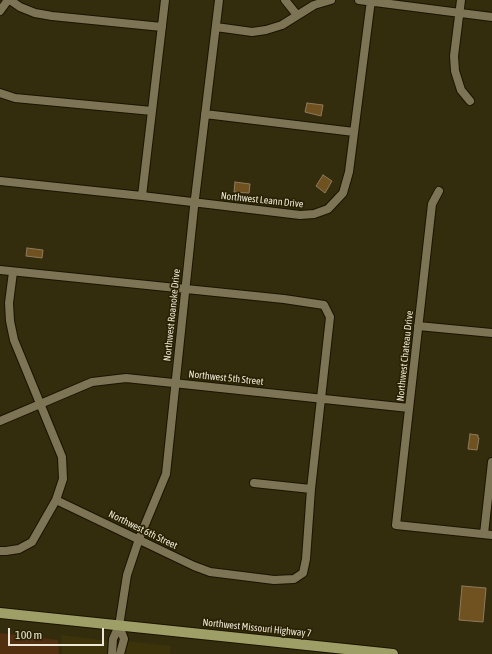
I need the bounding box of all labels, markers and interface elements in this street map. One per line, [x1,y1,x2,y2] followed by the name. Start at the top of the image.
[220,190,304,210] street label: Northwest Leann Drive
[161,268,183,362] street label: Northwest Roanoke Drive
[394,310,416,402] street label: Northwest Chateau Drive
[188,368,264,388] street label: Northwest 5th Street
[107,508,179,552] street label: Northwest 6th Street
[202,616,312,640] street label: Northwest Missouri Highway 7
[10,620,106,646] scale bar
[15,628,42,642] text: 100 m

